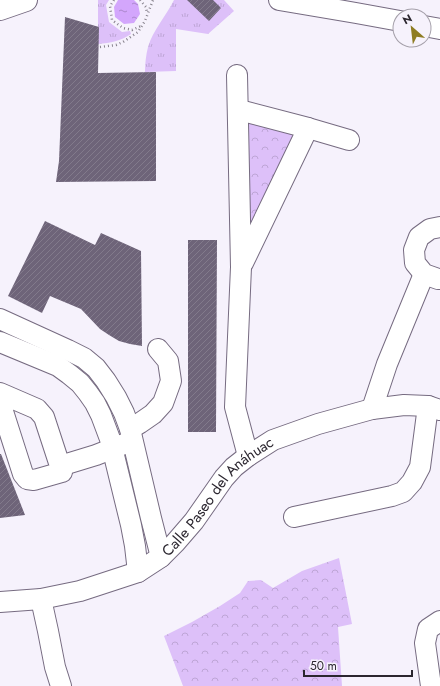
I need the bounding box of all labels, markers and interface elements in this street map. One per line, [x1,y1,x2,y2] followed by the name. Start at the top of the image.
[392,8,432,48] north arrow
[400,10,415,28] text: N
[157,431,278,561] street label: Calle Paseo del Anáhuac
[304,652,412,678] scale bar
[310,657,337,675] text: 50 m

